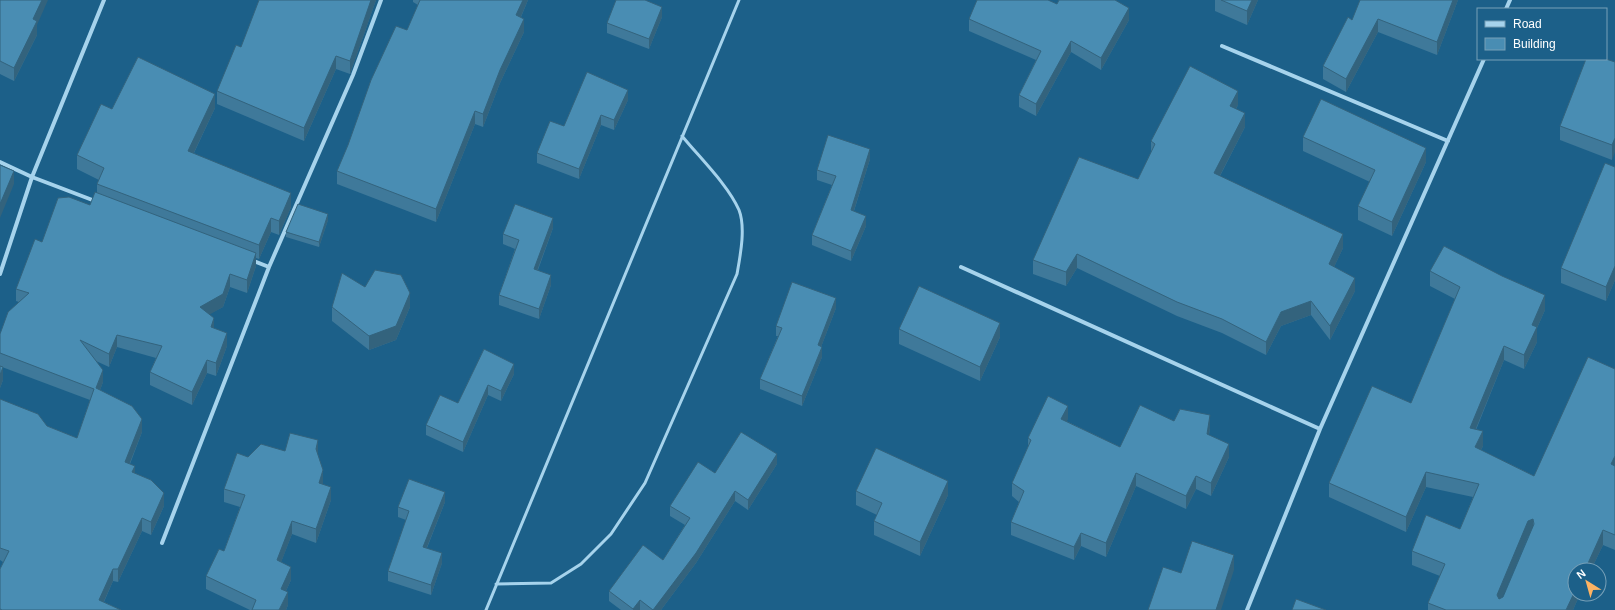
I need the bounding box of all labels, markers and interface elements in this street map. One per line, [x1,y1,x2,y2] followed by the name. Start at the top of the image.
[1477,8,1607,60] legend
[1513,17,1542,31] text: Road
[1513,37,1556,51] text: Building
[1567,562,1607,602] north arrow
[1574,567,1588,581] text: N

